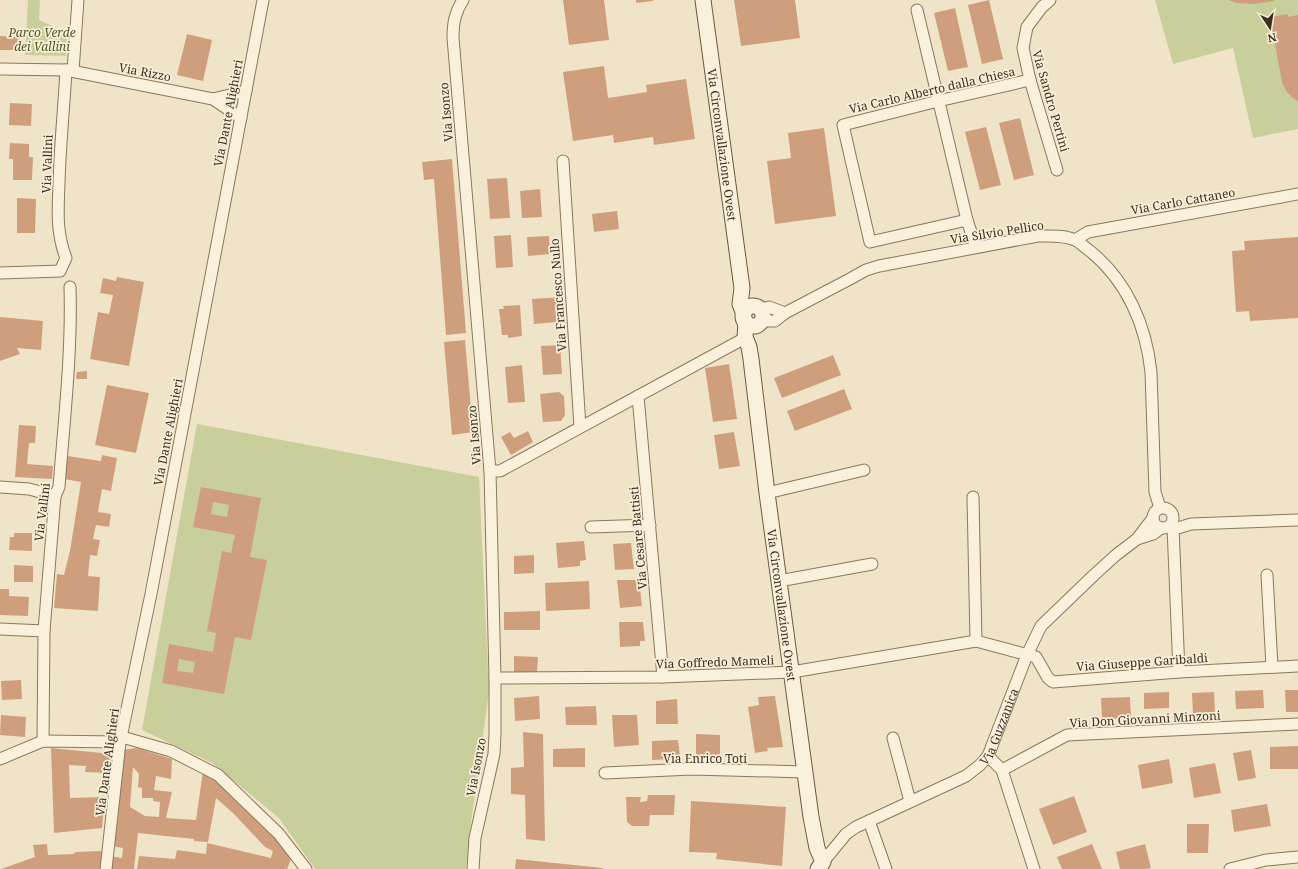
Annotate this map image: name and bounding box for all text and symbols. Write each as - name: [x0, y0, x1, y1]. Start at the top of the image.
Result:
- north arrow: [1250, 8, 1290, 48]
- park label: Parco Verde dei Vallini: [7, 24, 76, 55]
- text: N: [1266, 30, 1278, 47]
- street label: Via Sandro Pertini: [1028, 48, 1074, 154]
- street label: Via Dante Alighieri: [209, 58, 247, 168]
- street label: Via Rizzo: [118, 59, 173, 85]
- street label: Via Carlo Alberto dalla Chiesa: [847, 63, 1017, 117]
- street label: Via Circonvallazione Ovest: [704, 68, 741, 222]
- street label: Via Isonzo: [435, 82, 457, 142]
- street label: Via Vallini: [37, 134, 57, 194]
- street label: Via Carlo Cattaneo: [1129, 183, 1237, 219]
- street label: Via Silvio Pellico: [949, 216, 1045, 248]
- street label: Via Francesco Nullo: [546, 238, 570, 352]
- street label: Via Dante Alighieri: [149, 377, 187, 487]
- street label: Via Isonzo: [463, 405, 485, 465]
- street label: Via Vallini: [30, 482, 54, 542]
- street label: Via Cesare Battisti: [625, 486, 651, 590]
- street label: Via Circonvallazione Ovest: [763, 528, 801, 682]
- street label: Via Giuseppe Garibaldi: [1076, 649, 1208, 675]
- street label: Via Goffredo Mameli: [655, 651, 775, 673]
- street label: Via Guzzanica: [976, 685, 1022, 769]
- street label: Via Dante Alighieri: [91, 707, 123, 817]
- street label: Via Don Giovanni Minzoni: [1069, 707, 1221, 731]
- street label: Via Isonzo: [462, 736, 490, 798]
- street label: Via Enrico Toti: [663, 750, 747, 767]

